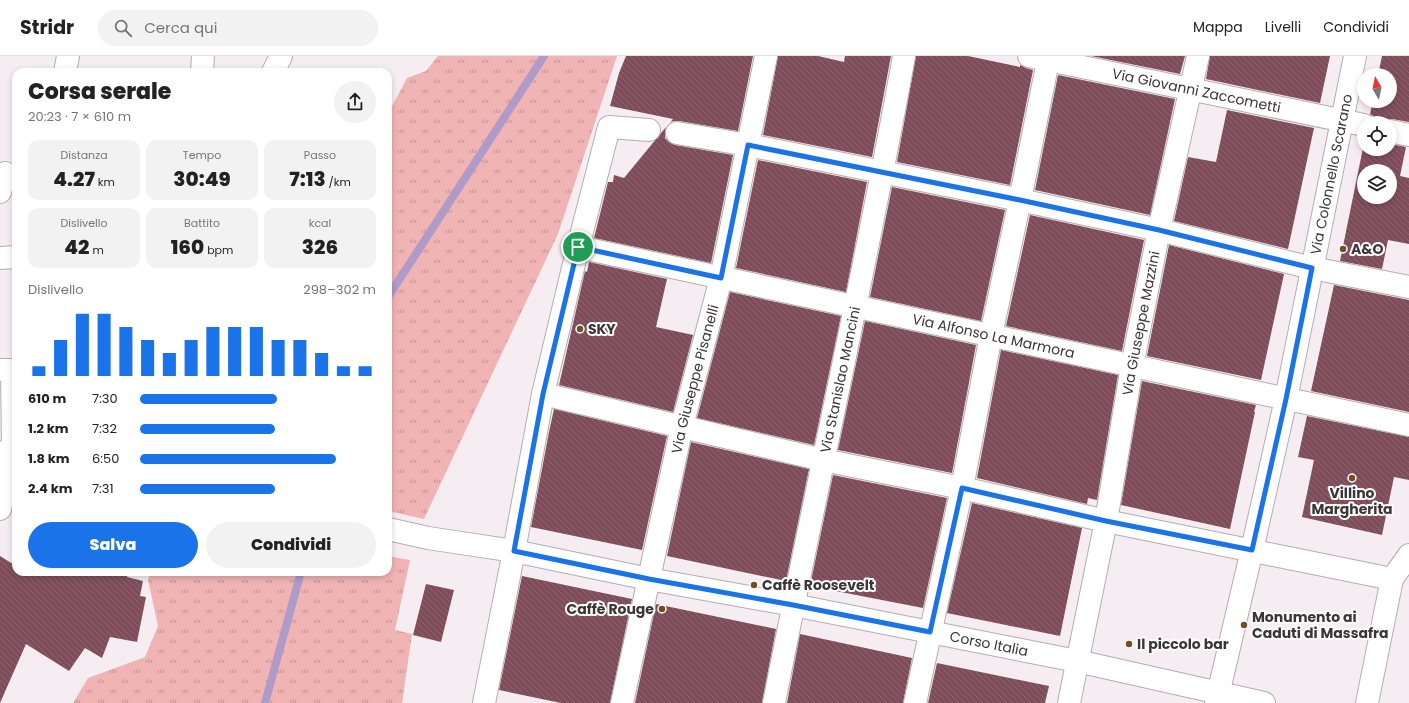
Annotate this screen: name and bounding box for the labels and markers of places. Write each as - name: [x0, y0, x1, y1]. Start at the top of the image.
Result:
- pin: [561, 230, 595, 264]
- place label: A&O: [1351, 239, 1384, 259]
- marker: A&O: [1338, 244, 1348, 254]
- place label: SKY: [588, 319, 616, 339]
- marker: SKY: [575, 324, 585, 334]
- marker: Villino Margherita: [1347, 473, 1357, 483]
- place label: Villino Margherita: [1311, 483, 1393, 519]
- place label: Caffè Roosevelt: [762, 575, 875, 595]
- marker: Caffè Roosevelt: [749, 580, 759, 590]
- place label: Caffè Rouge: [567, 599, 654, 619]
- marker: Caffè Rouge: [657, 604, 667, 614]
- place label: Monumento ai Caduti di Massafra: [1252, 607, 1389, 643]
- marker: Monumento ai Caduti di Massafra: [1239, 620, 1249, 630]
- place label: Il piccolo bar: [1137, 634, 1229, 654]
- marker: Il piccolo bar: [1124, 639, 1134, 649]

